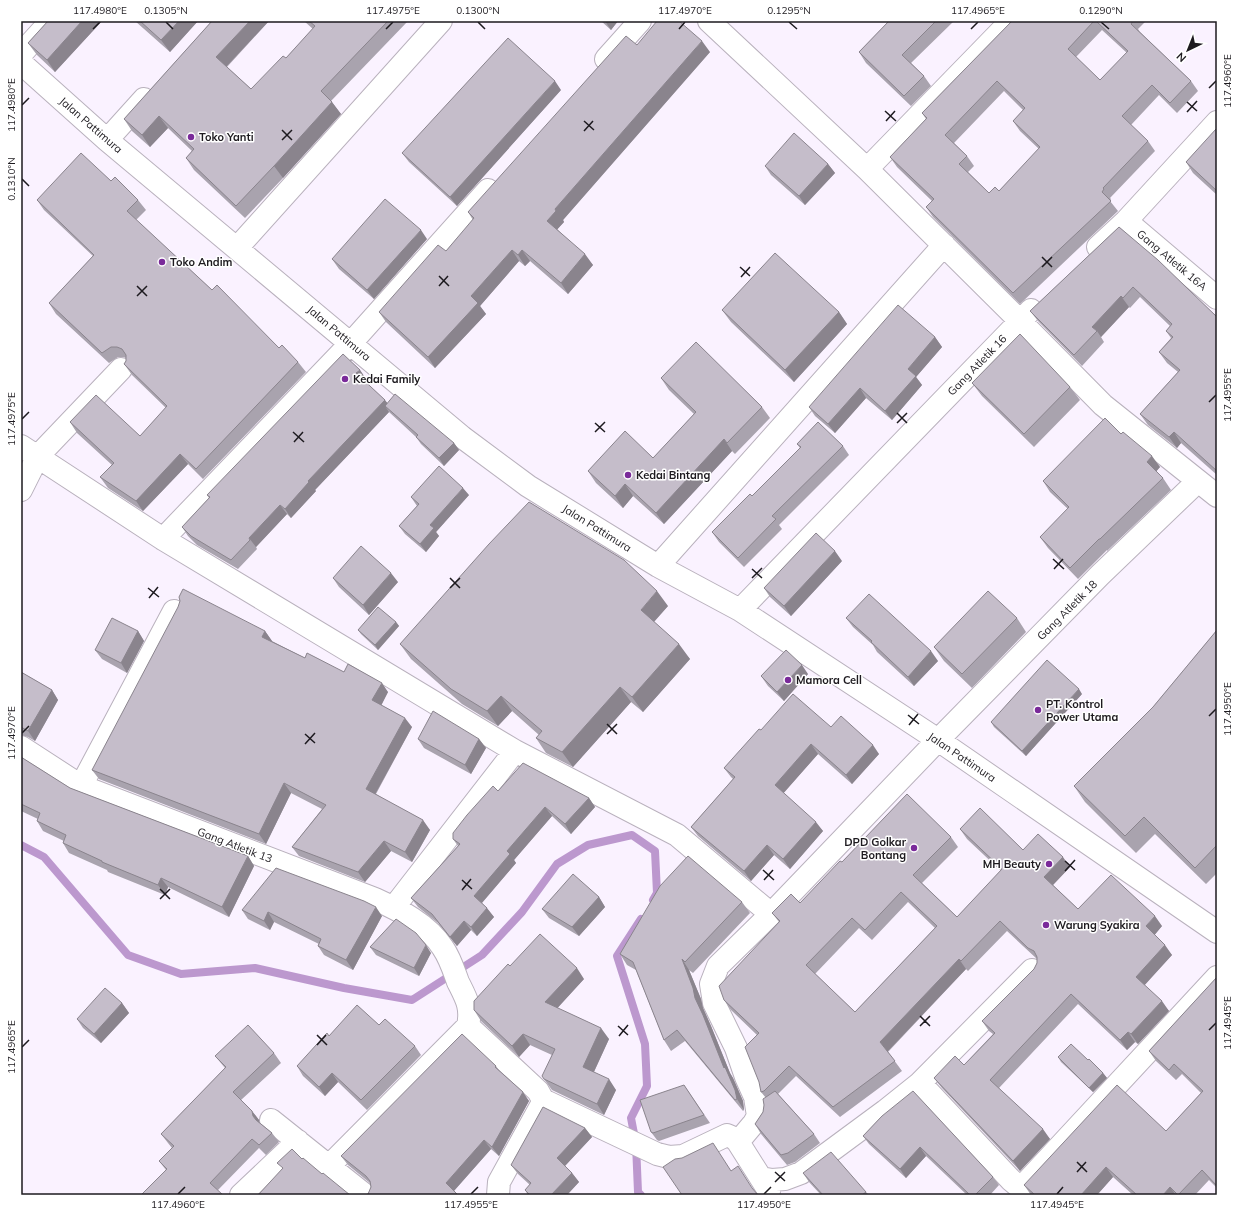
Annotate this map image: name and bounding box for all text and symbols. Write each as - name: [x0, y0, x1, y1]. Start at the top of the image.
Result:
- text: 117.4980°E: [73, 4, 127, 17]
- text: 0.1305°N: [144, 4, 188, 17]
- text: 117.4975°E: [366, 4, 420, 17]
- text: 0.1300°N: [456, 4, 500, 17]
- text: 117.4970°E: [658, 4, 712, 17]
- text: 0.1295°N: [767, 4, 811, 17]
- text: 117.4965°E: [951, 4, 1005, 17]
- text: 0.1290°N: [1079, 4, 1123, 17]
- north arrow: [1168, 30, 1208, 70]
- text: N: [1173, 49, 1189, 65]
- text: 117.4960°E: [1221, 54, 1234, 108]
- text: 117.4980°E: [5, 78, 18, 132]
- street label: Jalan Pattimura: [57, 94, 125, 156]
- place label: Toko Yanti: [199, 130, 254, 144]
- marker: Toko Yanti: [186, 132, 196, 142]
- text: 0.1310°N: [5, 157, 18, 201]
- street label: Gang Atletik 16A: [1134, 227, 1210, 293]
- place label: Toko Andim: [170, 255, 233, 269]
- marker: Toko Andim: [157, 257, 167, 267]
- street label: Jalan Pattimura: [304, 302, 374, 364]
- street label: Gang Atletik 16: [944, 331, 1010, 398]
- text: 117.4955°E: [1221, 368, 1234, 422]
- place label: Kedai Family: [353, 372, 420, 386]
- marker: Kedai Family: [340, 374, 350, 384]
- text: 117.4975°E: [5, 392, 18, 446]
- place label: Kedai Bintang: [636, 468, 710, 482]
- marker: Kedai Bintang: [623, 470, 633, 480]
- street label: Jalan Pattimura: [560, 501, 634, 555]
- street label: Gang Atletik 18: [1034, 577, 1100, 643]
- place label: Mamora Cell: [796, 673, 862, 687]
- marker: Mamora Cell: [783, 675, 793, 685]
- text: 117.4950°E: [1221, 682, 1234, 736]
- place label: PT. Kontrol Power Utama: [1046, 697, 1118, 724]
- marker: PT. Kontrol Power Utama: [1033, 705, 1043, 715]
- text: 117.4970°E: [5, 706, 18, 760]
- street label: Jalan Pattimura: [925, 729, 999, 785]
- street label: Gang Atletik 13: [196, 824, 274, 866]
- place label: DPD Golkar Bontang: [844, 835, 907, 862]
- marker: DPD Golkar Bontang: [909, 843, 919, 853]
- place label: MH Beauty: [983, 857, 1041, 871]
- marker: MH Beauty: [1044, 859, 1054, 869]
- place label: Warung Syakira: [1054, 918, 1140, 932]
- marker: Warung Syakira: [1041, 920, 1051, 930]
- text: 117.4945°E: [1221, 996, 1234, 1050]
- text: 117.4965°E: [5, 1020, 18, 1074]
- text: 117.4960°E: [151, 1198, 205, 1211]
- text: 117.4955°E: [444, 1198, 498, 1211]
- text: 117.4950°E: [737, 1198, 791, 1211]
- text: 117.4945°E: [1030, 1198, 1084, 1211]

